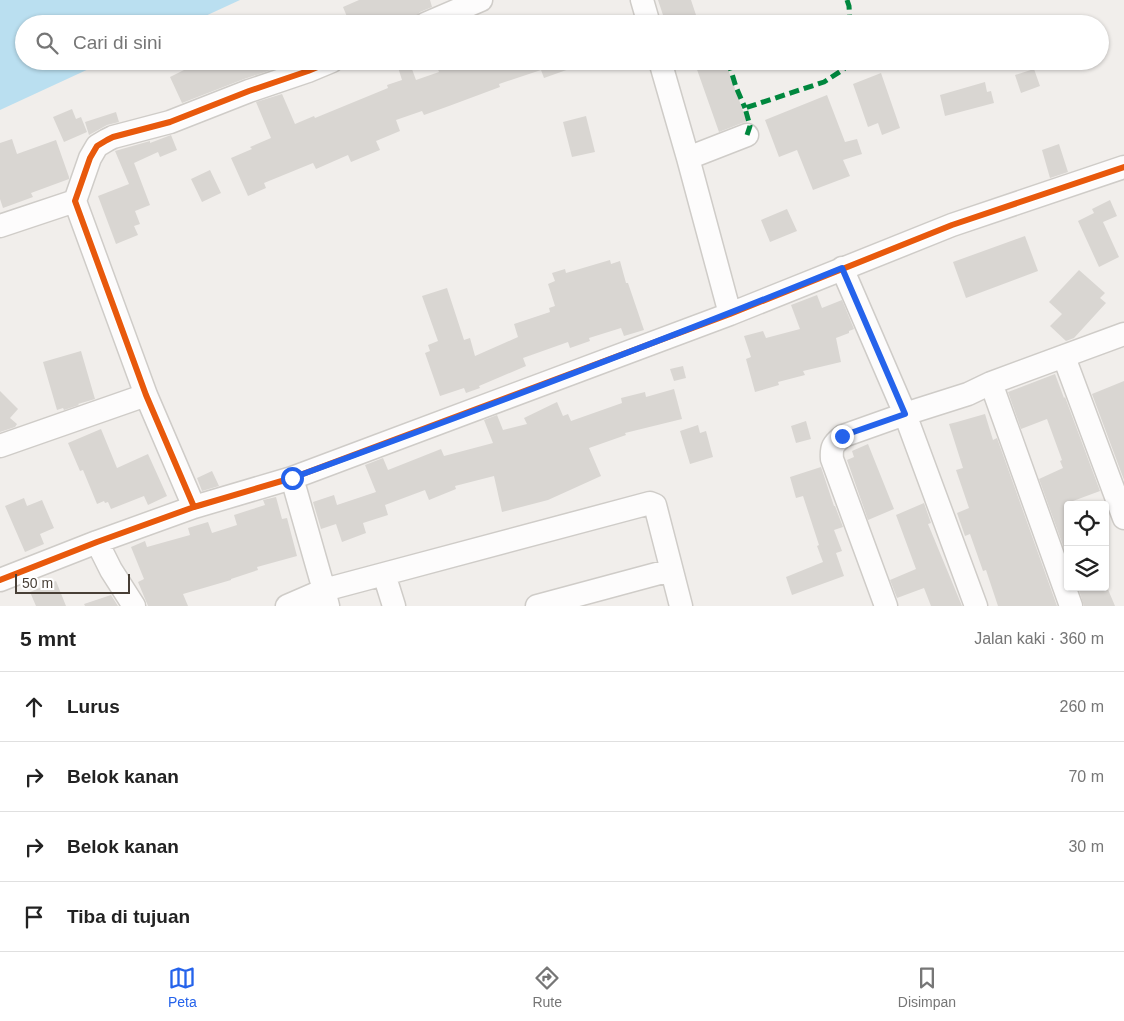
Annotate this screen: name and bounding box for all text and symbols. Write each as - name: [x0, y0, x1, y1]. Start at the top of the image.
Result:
- search box: [15, 15, 1109, 70]
- icon: search: [33, 29, 61, 57]
- text: Cari di sini: [73, 32, 162, 53]
- route end: [831, 425, 854, 448]
- route start: [281, 467, 304, 490]
- map controls: [1064, 501, 1109, 591]
- button: locate: [1064, 501, 1109, 546]
- button: layers: [1064, 546, 1109, 591]
- scale bar: [15, 571, 130, 594]
- text: 50 m: [22, 575, 53, 591]
- text: 5 mnt: [20, 627, 76, 650]
- text: Jalan kaki · 360 m: [974, 630, 1104, 647]
- icon: ahead: [20, 693, 48, 721]
- text: Lurus: [67, 696, 120, 717]
- text: 260 m: [1060, 698, 1104, 715]
- icon: right: [20, 763, 48, 791]
- text: Belok kanan: [67, 766, 179, 787]
- text: 70 m: [1068, 768, 1104, 785]
- icon: right: [20, 833, 48, 861]
- text: Belok kanan: [67, 836, 179, 857]
- text: 30 m: [1068, 838, 1104, 855]
- icon: arrive: [20, 903, 48, 931]
- text: Tiba di tujuan: [67, 906, 190, 927]
- tab: Peta: [168, 964, 197, 1010]
- tab: Rute: [532, 964, 562, 1010]
- tab: Disimpan: [898, 964, 956, 1010]

